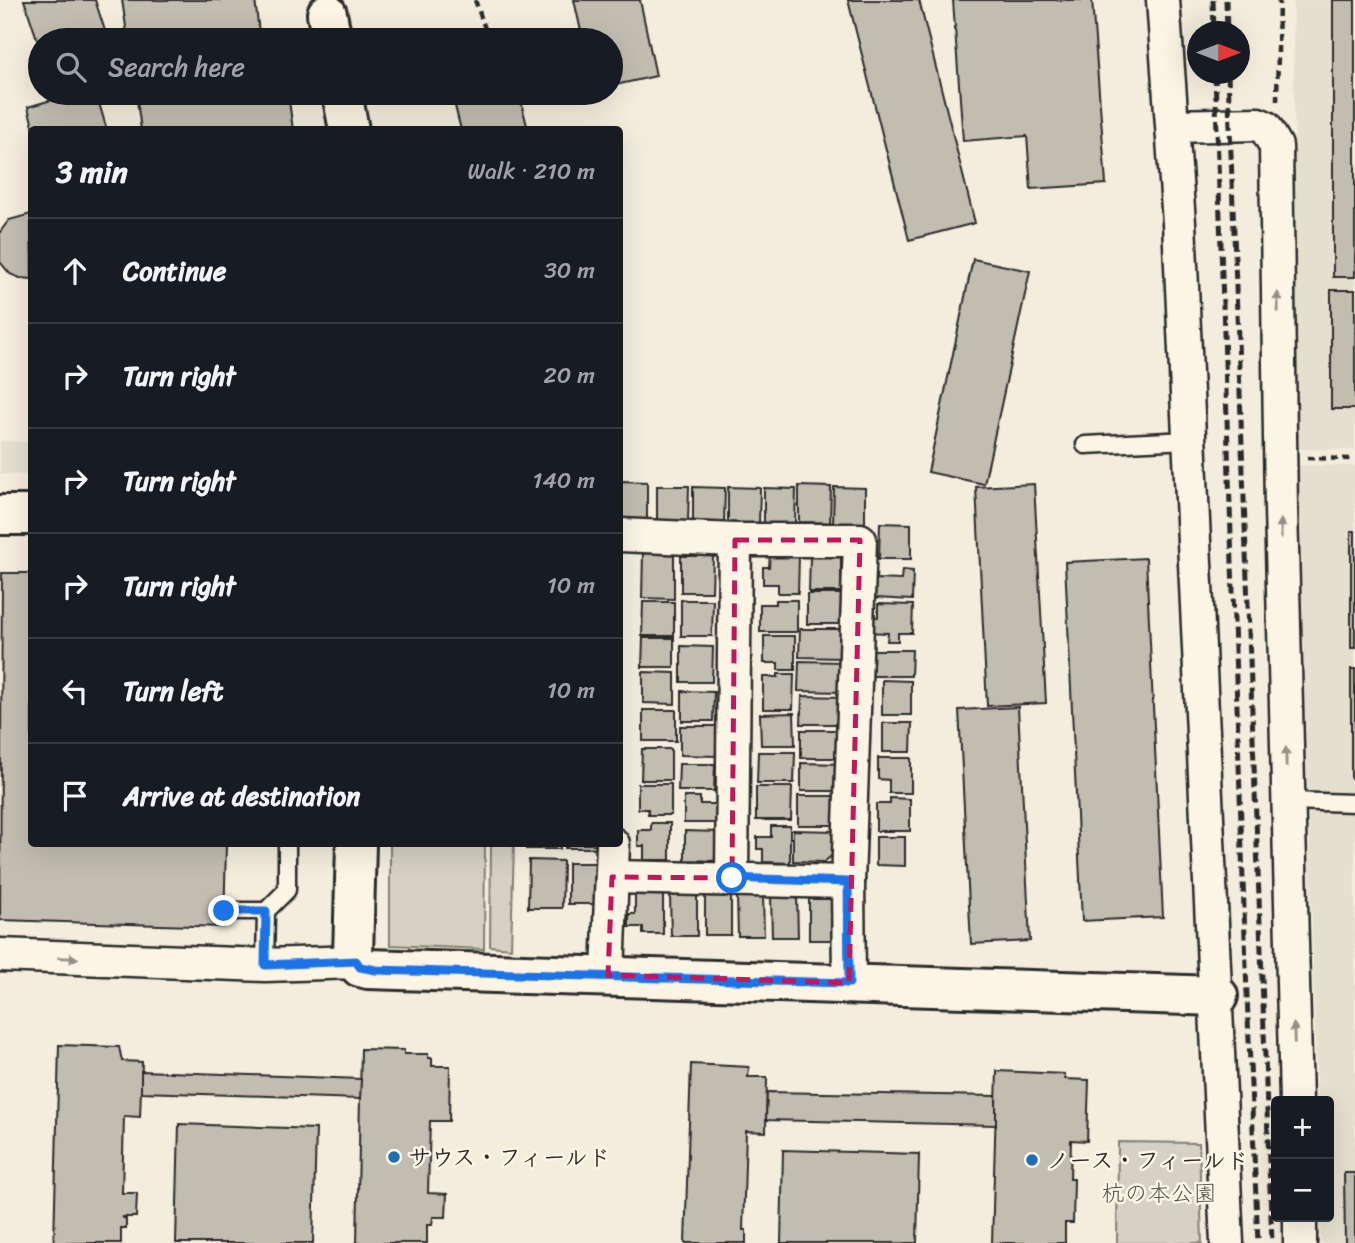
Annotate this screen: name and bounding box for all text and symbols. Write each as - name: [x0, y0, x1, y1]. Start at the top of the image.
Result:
- north arrow: [1187, 21, 1250, 84]
- search box: [28, 28, 623, 105]
- text: Search here: [108, 44, 245, 90]
- icon: search: [52, 48, 90, 86]
- text: 3 min: [56, 145, 128, 199]
- text: Walk · 210 m: [468, 151, 595, 192]
- text: Continue: [123, 248, 226, 294]
- text: 30 m: [544, 250, 595, 291]
- icon: ahead: [56, 252, 94, 290]
- one-way arrow: [1272, 290, 1284, 312]
- text: Turn right: [123, 353, 236, 399]
- text: 20 m: [544, 355, 595, 396]
- icon: right: [56, 357, 94, 395]
- text: Turn right: [123, 458, 236, 504]
- text: 140 m: [533, 460, 595, 501]
- icon: right: [56, 462, 94, 500]
- one-way arrow: [1275, 518, 1287, 540]
- text: Turn right: [123, 563, 236, 609]
- text: 10 m: [547, 565, 595, 606]
- icon: right: [56, 567, 94, 605]
- text: Turn left: [123, 668, 223, 714]
- text: 10 m: [547, 670, 595, 711]
- icon: left: [56, 672, 94, 710]
- one-way arrow: [1280, 745, 1292, 767]
- text: Arrive at destination: [123, 773, 360, 819]
- icon: arrive: [56, 777, 94, 815]
- route start: [716, 862, 747, 893]
- route end: [208, 895, 239, 926]
- one-way arrow: [57, 952, 79, 963]
- one-way arrow: [1289, 1022, 1300, 1044]
- map controls: [1271, 1096, 1334, 1222]
- button: +: [1271, 1096, 1334, 1159]
- place label: サウス・フィールド: [408, 1137, 611, 1178]
- place label: ノース・フィールド: [1046, 1140, 1249, 1181]
- marker: サウス・フィールド: [386, 1149, 402, 1165]
- marker: ノース・フィールド: [1024, 1152, 1040, 1168]
- button: −: [1271, 1159, 1334, 1222]
- park label: 杭の本公園: [1102, 1173, 1217, 1214]

